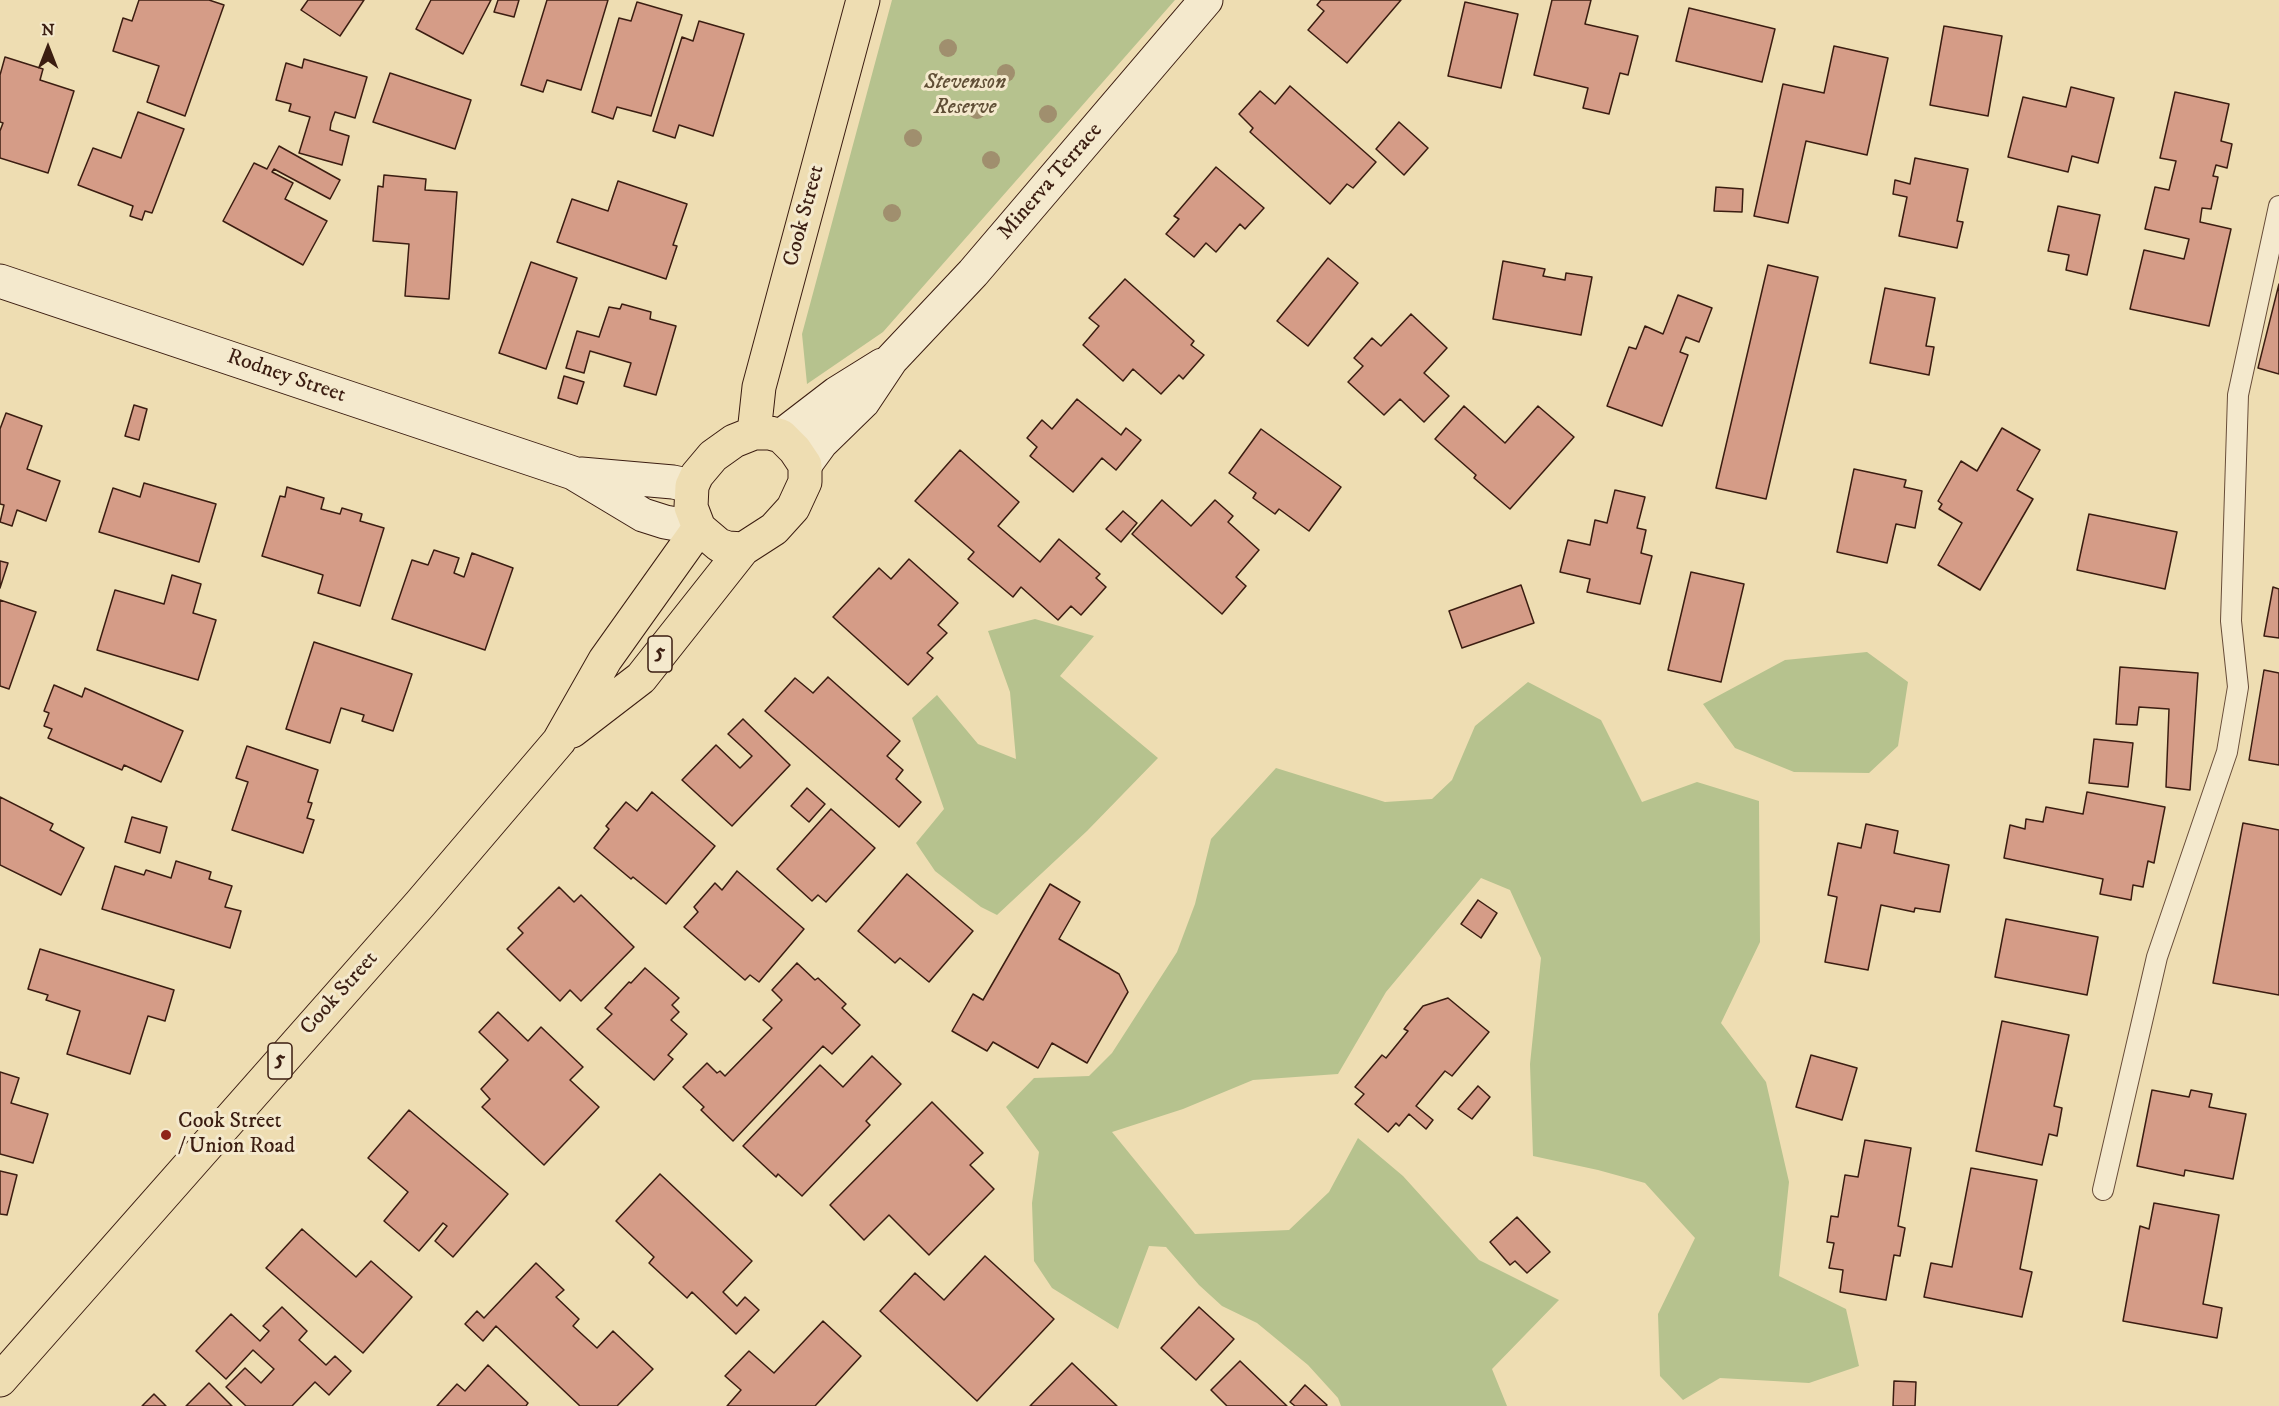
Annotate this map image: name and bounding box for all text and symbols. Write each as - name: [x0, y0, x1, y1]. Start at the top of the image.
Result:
- north arrow: [18, 18, 78, 78]
- text: N: [41, 20, 55, 40]
- park label: Stevenson Reserve: [924, 70, 1006, 122]
- street label: Minerva Terrace: [993, 118, 1109, 246]
- street label: Cook Street: [779, 163, 831, 269]
- street label: Rodney Street: [223, 344, 349, 410]
- road number: 5: [648, 636, 672, 672]
- street label: Cook Street: [296, 947, 384, 1041]
- road number: 5: [268, 1043, 292, 1079]
- place label: Cook Street / Union Road: [178, 1109, 295, 1160]
- marker: Cook Street / Union Road: [159, 1128, 173, 1142]

